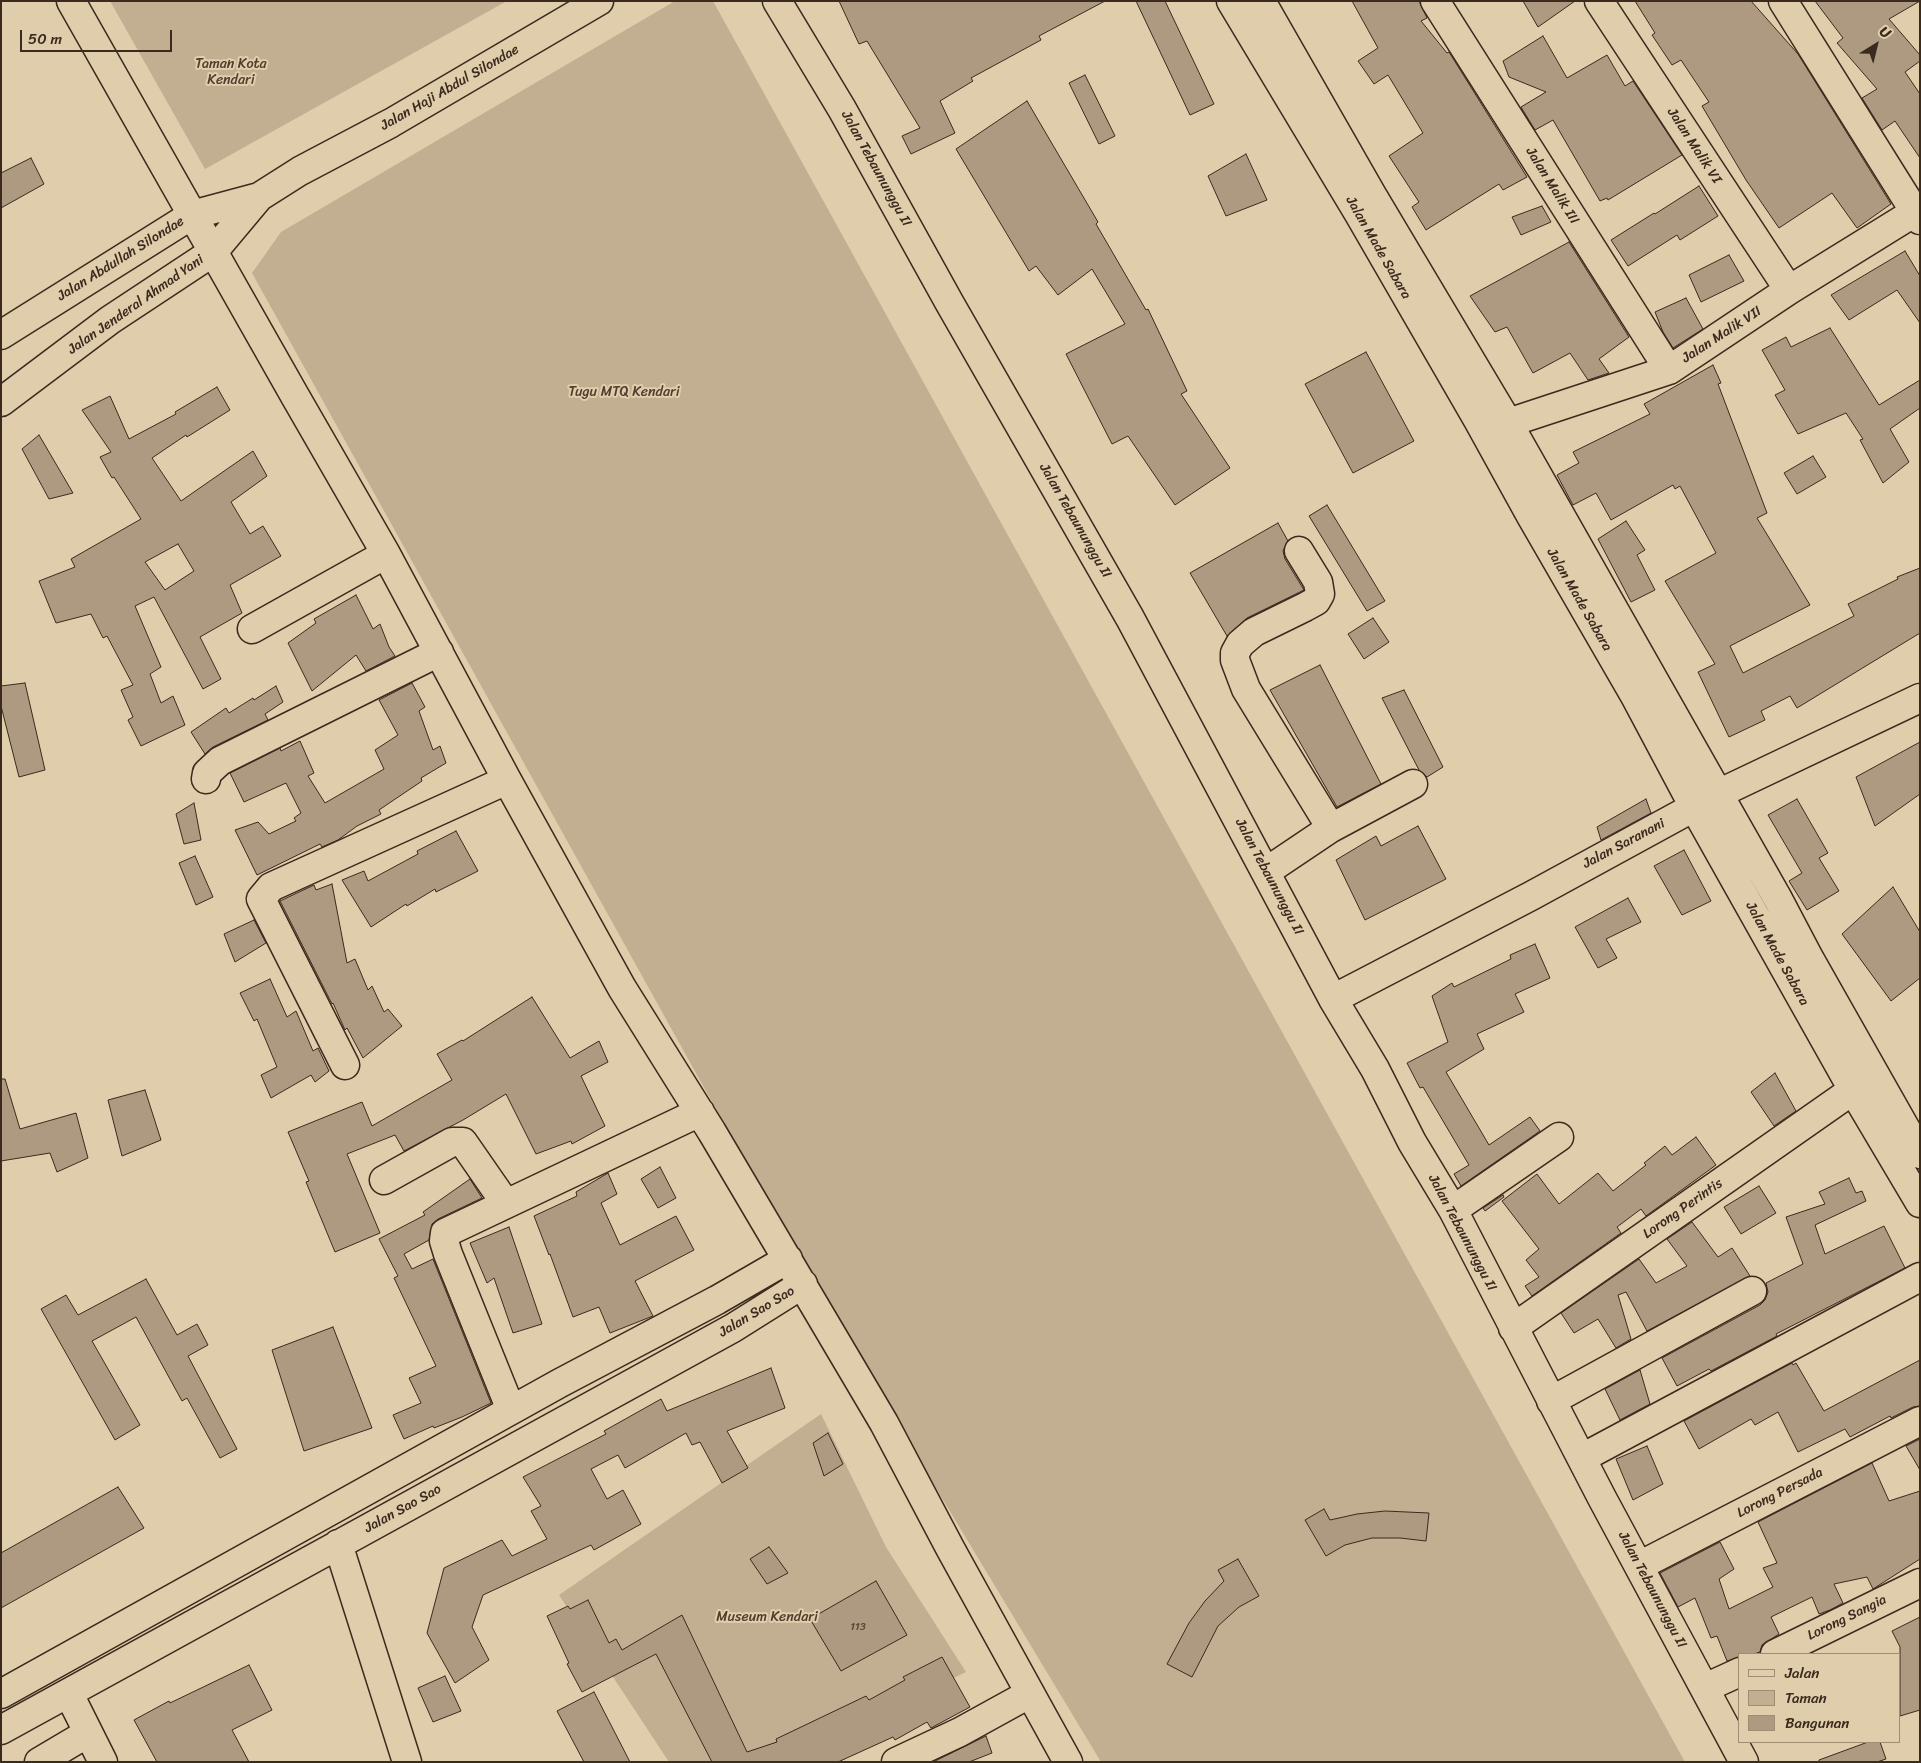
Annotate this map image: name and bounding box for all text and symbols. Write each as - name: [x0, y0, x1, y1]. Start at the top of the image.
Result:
- scale bar: [22, 20, 175, 52]
- north arrow: [1851, 20, 1901, 70]
- text: U: [1874, 20, 1896, 45]
- text: 50 m: [28, 26, 62, 52]
- street label: Jalan Haji Abdul Silondae: [378, 41, 522, 135]
- park label: Taman Kota Kendari: [195, 56, 267, 88]
- street label: Jalan Malik VI: [1663, 105, 1725, 187]
- street label: Jalan Tebaununggu II: [837, 108, 915, 230]
- street label: Jalan Malik III: [1522, 145, 1582, 227]
- street label: Jalan Made Sabara: [1342, 194, 1414, 302]
- street label: Jalan Abdullah Silondae: [54, 213, 188, 305]
- street label: Jalan Jenderal Ahmad Yani: [65, 252, 207, 358]
- street label: Jalan Malik VII: [1679, 303, 1765, 367]
- park label: Tugu MTQ Kendari: [568, 384, 680, 400]
- street label: Jalan Tebaununggu II: [1035, 461, 1115, 581]
- street label: Jalan Made Sabara: [1543, 546, 1615, 654]
- street label: Jalan Saranani: [1580, 815, 1668, 873]
- street label: Jalan Tebaununggu II: [1231, 816, 1307, 938]
- street label: Jalan Made Sabara: [1742, 899, 1812, 1009]
- street label: Jalan Tebaununggu II: [1424, 1172, 1500, 1294]
- street label: Lorong Perintis: [1640, 1175, 1726, 1243]
- street label: Jalan Sao Sao: [716, 1283, 798, 1341]
- street label: Lorong Persada: [1734, 1464, 1826, 1522]
- street label: Jalan Sao Sao: [362, 1481, 444, 1537]
- street label: Jalan Tebaununggu II: [1614, 1529, 1690, 1651]
- street label: Lorong Sangia: [1805, 1592, 1889, 1644]
- park label: Museum Kendari: [716, 1609, 818, 1625]
- house number: 113: [850, 1620, 866, 1634]
- legend: [1738, 1653, 1901, 1743]
- text: Jalan: [1785, 1660, 1819, 1686]
- text: Taman: [1785, 1685, 1827, 1711]
- text: Bangunan: [1785, 1710, 1849, 1736]

